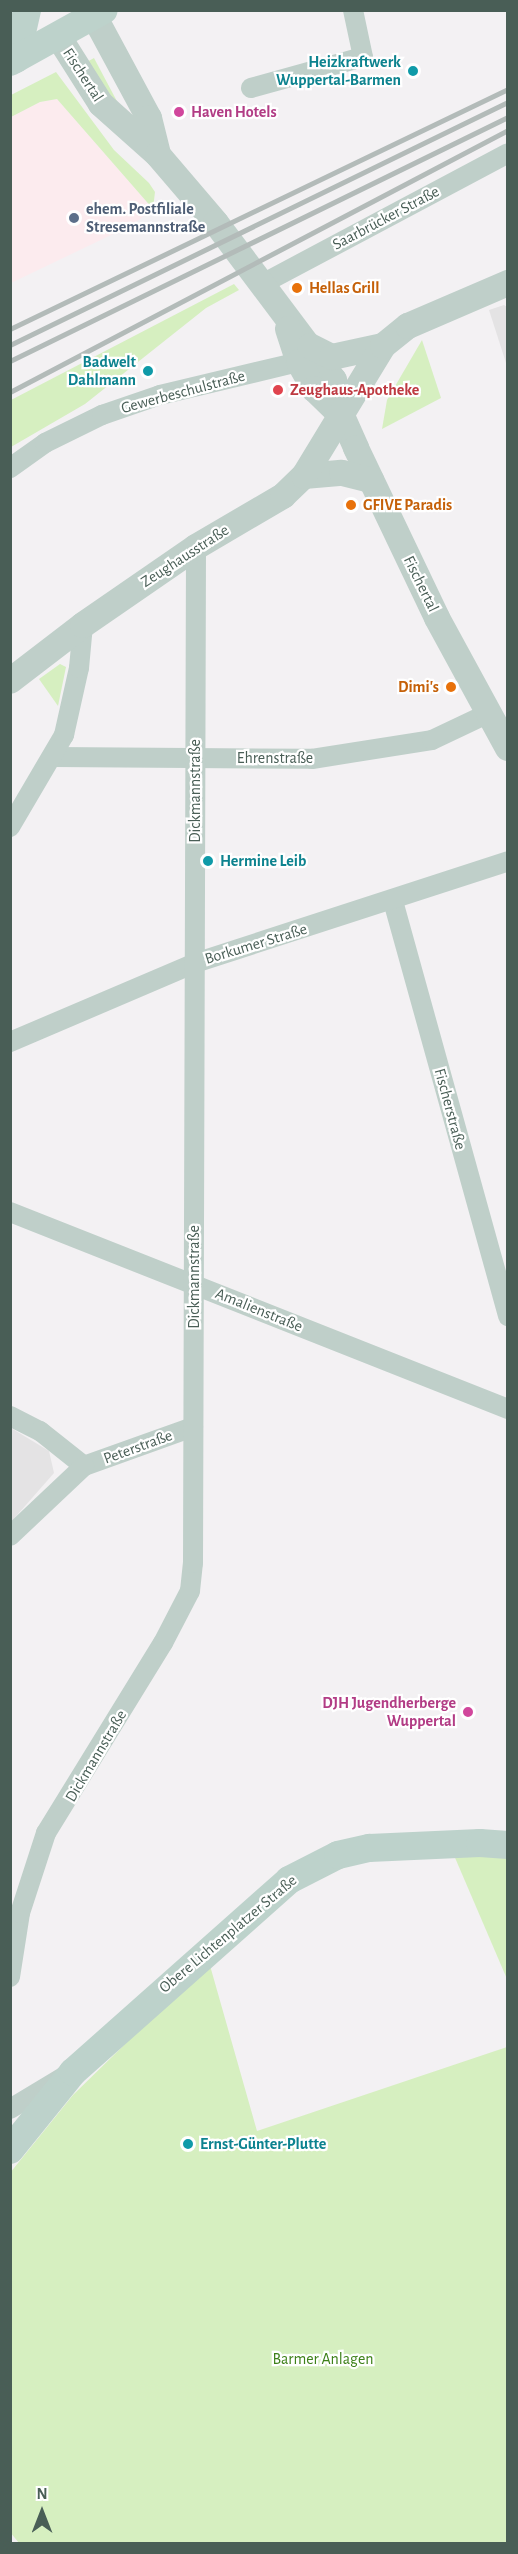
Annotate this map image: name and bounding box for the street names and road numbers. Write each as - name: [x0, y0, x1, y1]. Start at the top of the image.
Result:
- street label: Fischertal: [59, 45, 107, 105]
- street label: Saarbrücker Straße: [329, 182, 443, 254]
- street label: Gewerbeschulstraße: [119, 366, 247, 418]
- street label: Zeughausstraße: [138, 520, 232, 592]
- street label: Fischertal: [399, 553, 443, 615]
- street label: Dickmannstraße: [185, 739, 205, 843]
- street label: Ehrenstraße: [237, 748, 313, 768]
- street label: Borkumer Straße: [203, 919, 309, 969]
- street label: Fischerstraße: [430, 1066, 470, 1152]
- street label: Dickmannstraße: [184, 1225, 204, 1329]
- street label: Amalienstraße: [213, 1284, 305, 1336]
- street label: Peterstraße: [101, 1426, 175, 1468]
- street label: Dickmannstraße: [61, 1707, 131, 1805]
- street label: Obere Lichtenplatzer Straße: [155, 1871, 301, 1997]

